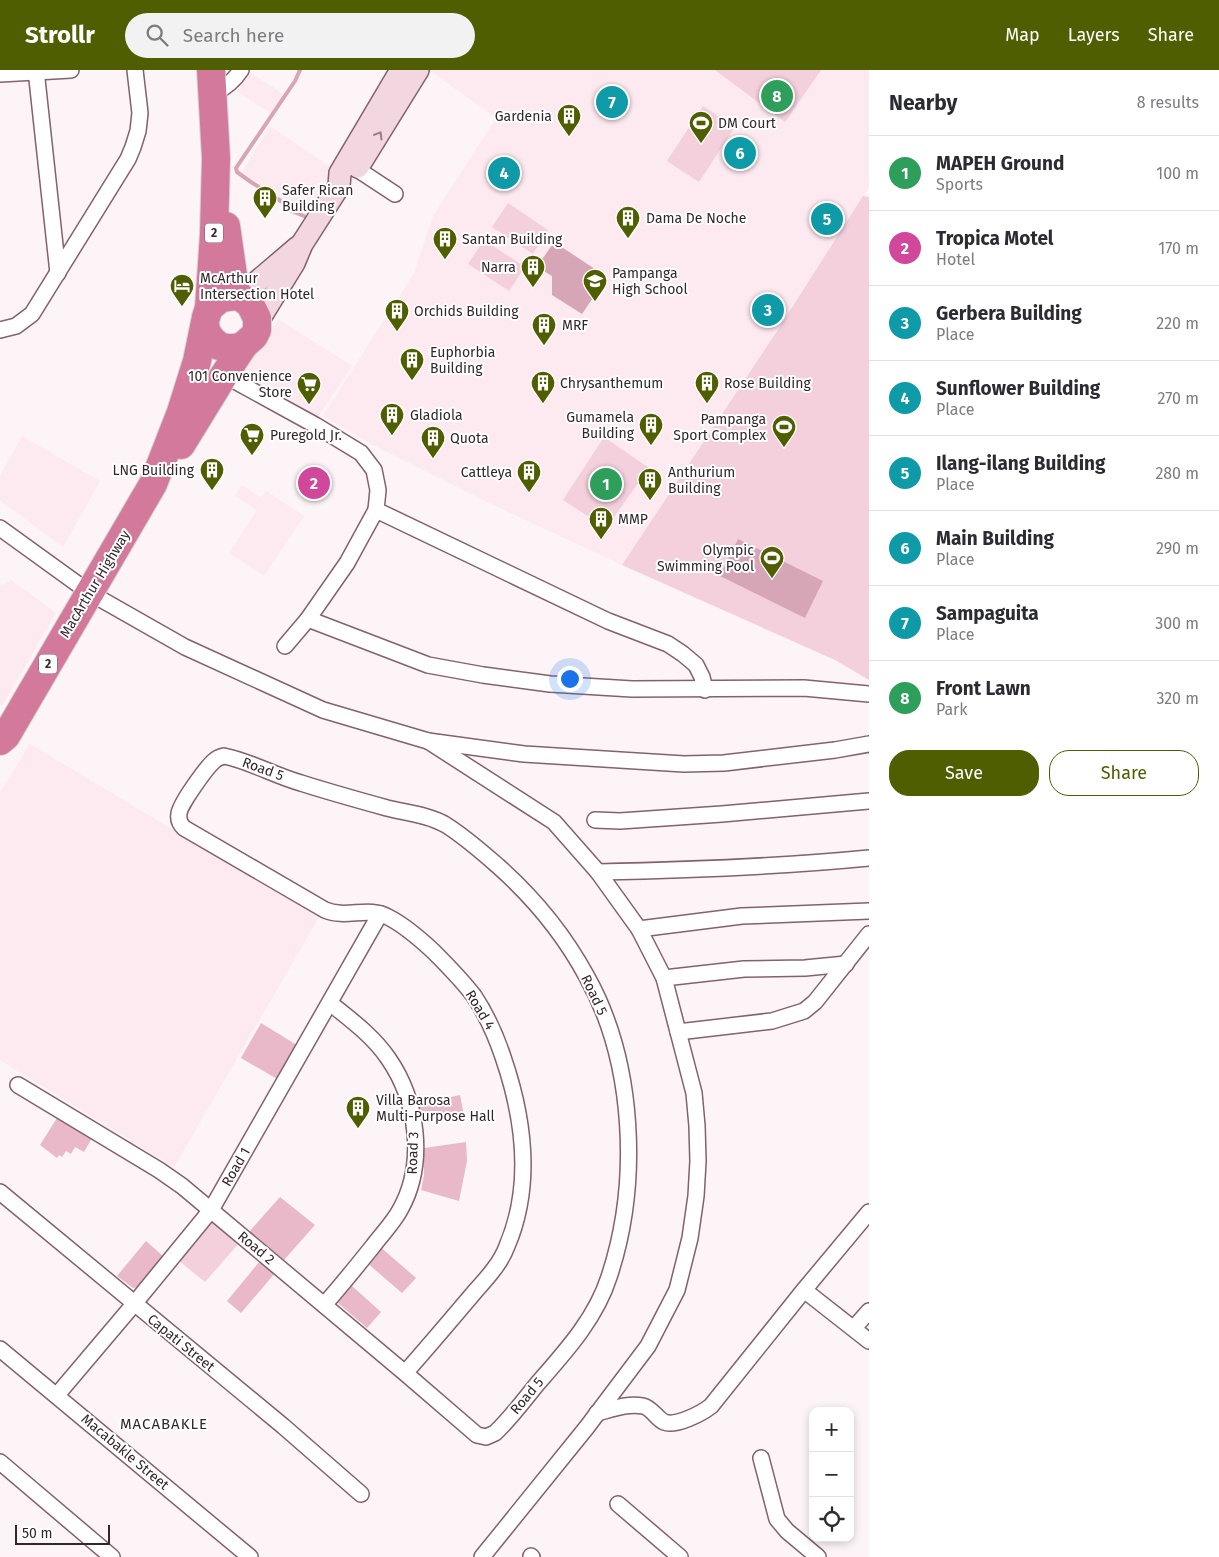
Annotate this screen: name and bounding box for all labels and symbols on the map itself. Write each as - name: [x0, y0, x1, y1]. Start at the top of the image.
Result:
- pin: 8: [761, 77, 793, 115]
- pin: 7: [596, 83, 628, 121]
- building icon: Gardenia: [556, 103, 582, 137]
- place label: Gardenia: [495, 108, 552, 125]
- sports icon: DM Court: [688, 110, 714, 144]
- place label: DM Court: [718, 115, 777, 132]
- one-way arrow: [373, 131, 383, 140]
- pin: 6: [724, 134, 756, 172]
- pin: 4: [488, 154, 520, 192]
- place label: Safer Rican Building: [282, 182, 353, 215]
- building icon: Safer Rican Building: [252, 185, 278, 219]
- pin: 5: [811, 200, 843, 238]
- building icon: Dama De Noche: [615, 205, 641, 239]
- place label: Dama De Noche: [646, 210, 746, 227]
- road number: 2: [205, 224, 223, 242]
- building icon: Santan Building: [432, 226, 458, 260]
- place label: Santan Building: [462, 231, 563, 248]
- building icon: Narra: [520, 254, 546, 288]
- place label: Narra: [481, 259, 516, 276]
- place label: Pampanga High School: [612, 265, 688, 298]
- school or university icon: Pampanga High School: [582, 268, 608, 302]
- place label: McArthur Intersection Hotel: [200, 270, 314, 303]
- hotel icon: McArthur Intersection Hotel: [169, 273, 195, 307]
- pin: 3: [752, 291, 784, 329]
- building icon: Orchids Building: [384, 298, 410, 332]
- place label: Orchids Building: [414, 303, 519, 320]
- building icon: MRF: [531, 312, 557, 346]
- place label: MRF: [562, 317, 588, 334]
- place label: Euphorbia Building: [430, 344, 495, 377]
- building icon: Euphorbia Building: [399, 347, 425, 381]
- place label: 101 Convenience Store: [188, 368, 292, 401]
- building icon: Chrysanthemum: [530, 370, 556, 404]
- building icon: Rose Building: [694, 370, 720, 404]
- supermarket icon: 101 Convenience Store: [296, 371, 322, 405]
- place label: Chrysanthemum: [560, 375, 663, 392]
- place label: Rose Building: [724, 375, 811, 392]
- building icon: Gladiola: [379, 402, 405, 436]
- place label: Gladiola: [410, 407, 463, 424]
- place label: Gumamela Building: [566, 409, 635, 442]
- place label: Pampanga Sport Complex: [673, 411, 766, 444]
- building icon: Gumamela Building: [638, 412, 664, 446]
- sports icon: Pampanga Sport Complex: [771, 414, 797, 448]
- supermarket icon: Puregold Jr.: [239, 422, 265, 456]
- building icon: Quota: [420, 425, 446, 459]
- place label: Puregold Jr.: [270, 427, 342, 444]
- place label: Quota: [450, 430, 489, 447]
- building icon: LNG Building: [199, 457, 225, 491]
- building icon: Cattleya: [516, 459, 542, 493]
- place label: LNG Building: [112, 462, 195, 479]
- pin: 2: [298, 464, 330, 502]
- place label: Cattleya: [461, 464, 512, 481]
- place label: Anthurium Building: [668, 464, 735, 497]
- pin: 1: [590, 465, 622, 503]
- building icon: Anthurium Building: [637, 467, 663, 501]
- building icon: MMP: [588, 506, 614, 540]
- place label: MMP: [618, 511, 648, 528]
- street label: MacArthur Highway: [56, 527, 134, 641]
- place label: Olympic Swimming Pool: [657, 542, 754, 575]
- sports icon: Olympic Swimming Pool: [759, 545, 785, 579]
- road number: 2: [39, 654, 57, 674]
- your location: [557, 666, 583, 692]
- street label: Road 5: [240, 754, 286, 784]
- street label: Road 5: [577, 972, 611, 1018]
- street label: Road 4: [462, 987, 499, 1033]
- place label: Villa Barosa Multi-Purpose Hall: [376, 1092, 495, 1125]
- building icon: Villa Barosa Multi-Purpose Hall: [345, 1095, 371, 1129]
- street label: Road 3: [404, 1131, 422, 1175]
- street label: Road 1: [218, 1145, 254, 1189]
- street label: Road 2: [234, 1228, 278, 1268]
- street label: Capati Street: [144, 1311, 219, 1376]
- street label: Road 5: [507, 1374, 547, 1418]
- street label: Macabakle Street: [78, 1410, 173, 1494]
- district label: MACABAKLE: [120, 1415, 208, 1433]
- scale bar: [15, 1522, 110, 1545]

